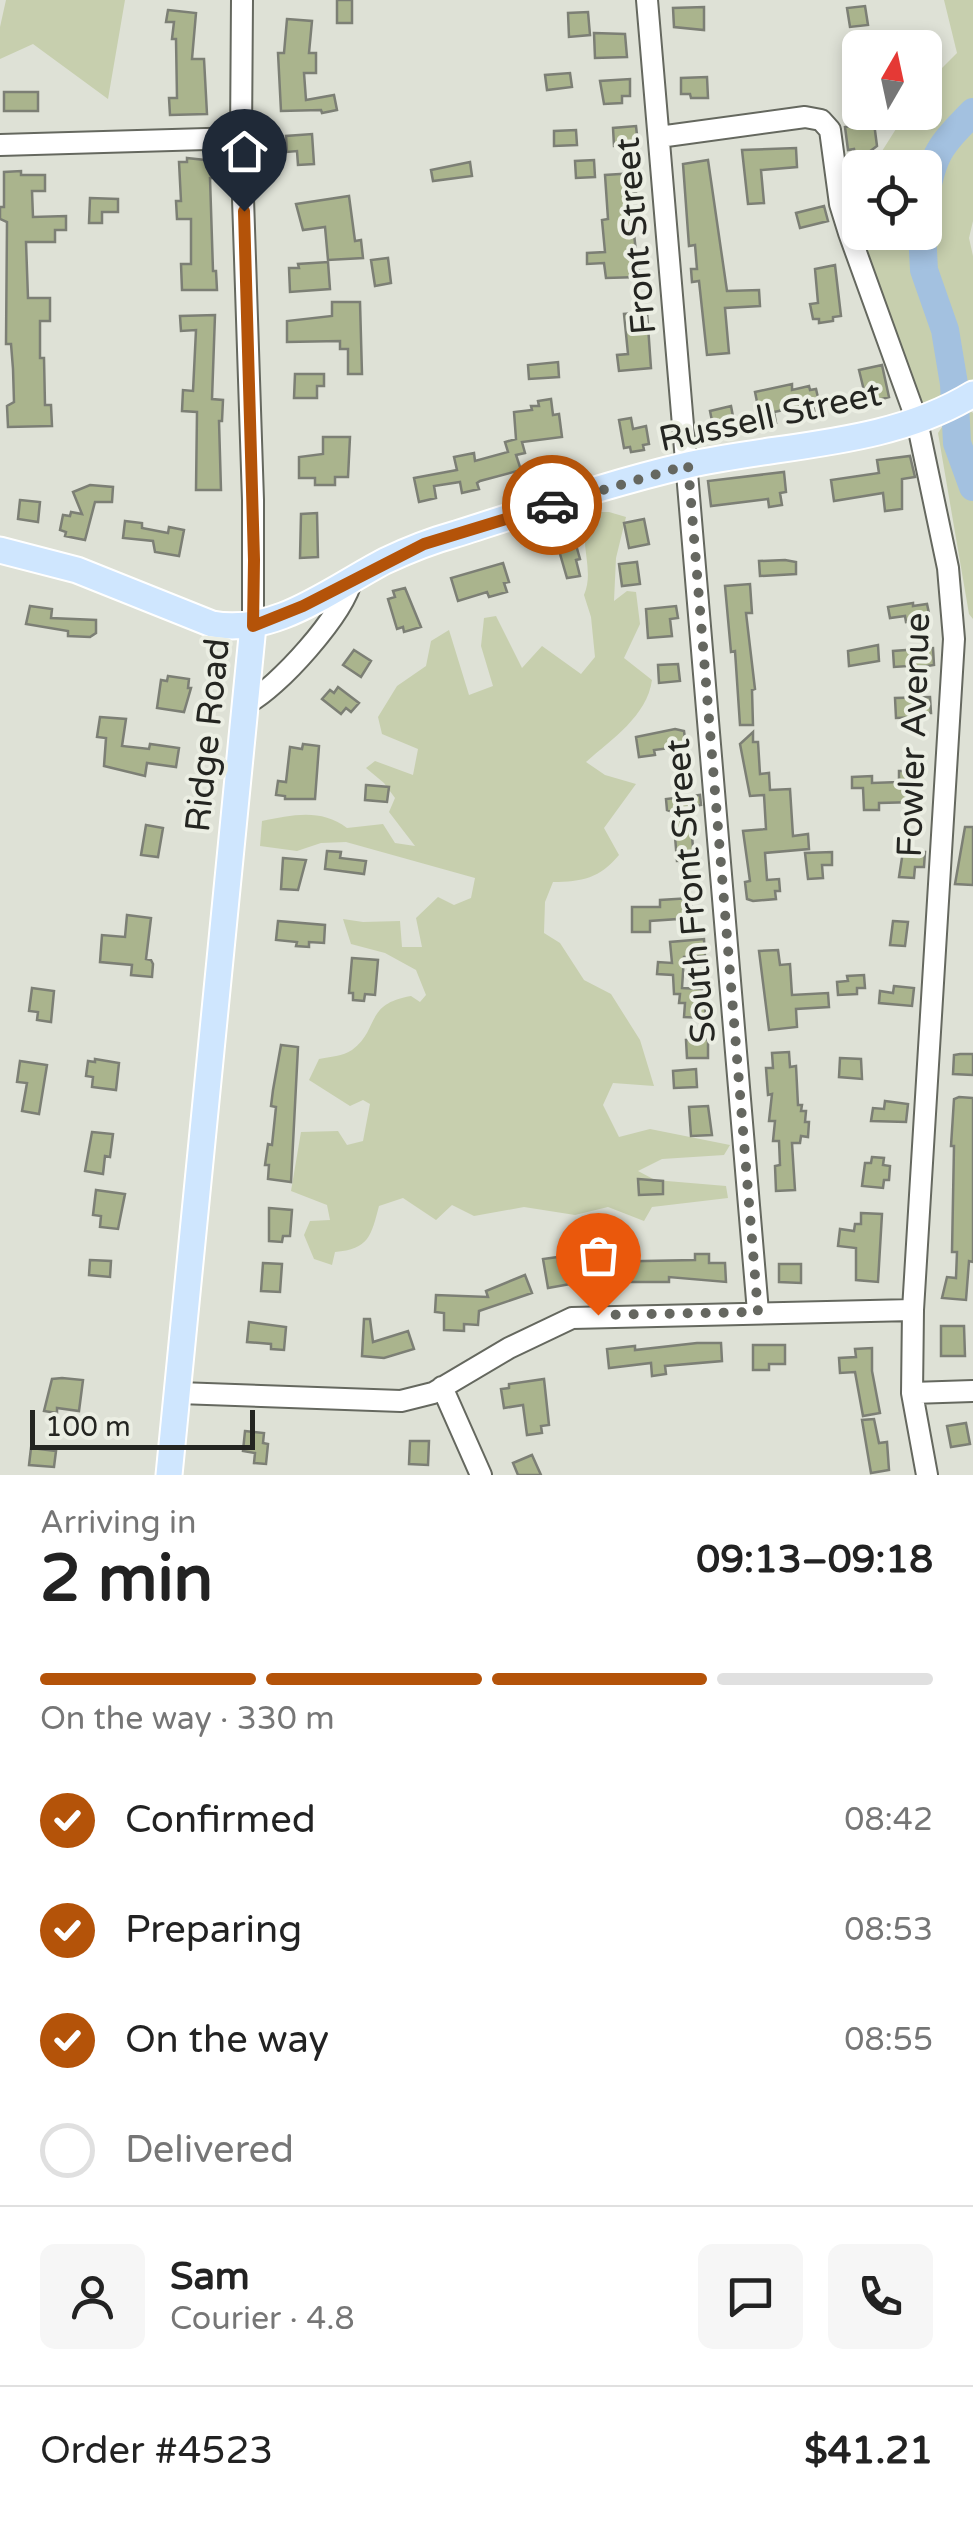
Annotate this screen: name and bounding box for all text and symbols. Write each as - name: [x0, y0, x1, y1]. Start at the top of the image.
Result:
- north arrow: [842, 30, 942, 130]
- map controls: [842, 30, 942, 250]
- pin: [202, 109, 287, 212]
- icon: home: [217, 124, 272, 179]
- street label: Front Street: [606, 136, 666, 336]
- button: locate: [842, 150, 942, 250]
- street label: Russell Street: [655, 373, 885, 461]
- courier: [502, 455, 602, 555]
- icon: car: [525, 478, 580, 533]
- street label: Fowler Avenue: [889, 612, 939, 858]
- street label: Ridge Road: [177, 636, 239, 834]
- street label: South Front Street: [657, 737, 725, 1045]
- pin: [556, 1213, 641, 1316]
- icon: bag: [571, 1228, 626, 1283]
- scale bar: [30, 1405, 255, 1450]
- text: 100 m: [45, 1410, 131, 1444]
- text: Arriving in: [40, 1504, 197, 1542]
- text: 09:13–09:18: [696, 1537, 933, 1583]
- text: 2 min: [40, 1540, 213, 1619]
- text: On the way · 330 m: [40, 1700, 335, 1738]
- icon: check: [40, 1793, 95, 1848]
- text: Confirmed: [125, 1797, 316, 1843]
- text: 08:42: [844, 1801, 933, 1839]
- icon: check: [40, 1903, 95, 1958]
- text: Preparing: [125, 1907, 302, 1953]
- text: 08:53: [844, 1911, 933, 1949]
- icon: check: [40, 2013, 95, 2068]
- text: On the way: [125, 2017, 329, 2063]
- text: 08:55: [844, 2021, 933, 2059]
- text: Delivered: [125, 2127, 294, 2173]
- button: person: [40, 2244, 145, 2349]
- button: chat: [698, 2244, 803, 2349]
- button: phone: [828, 2244, 933, 2349]
- text: Sam: [170, 2254, 250, 2300]
- text: Courier · 4.8: [170, 2300, 355, 2338]
- text: Order #4523: [40, 2428, 273, 2474]
- text: $41.21: [804, 2428, 933, 2474]

